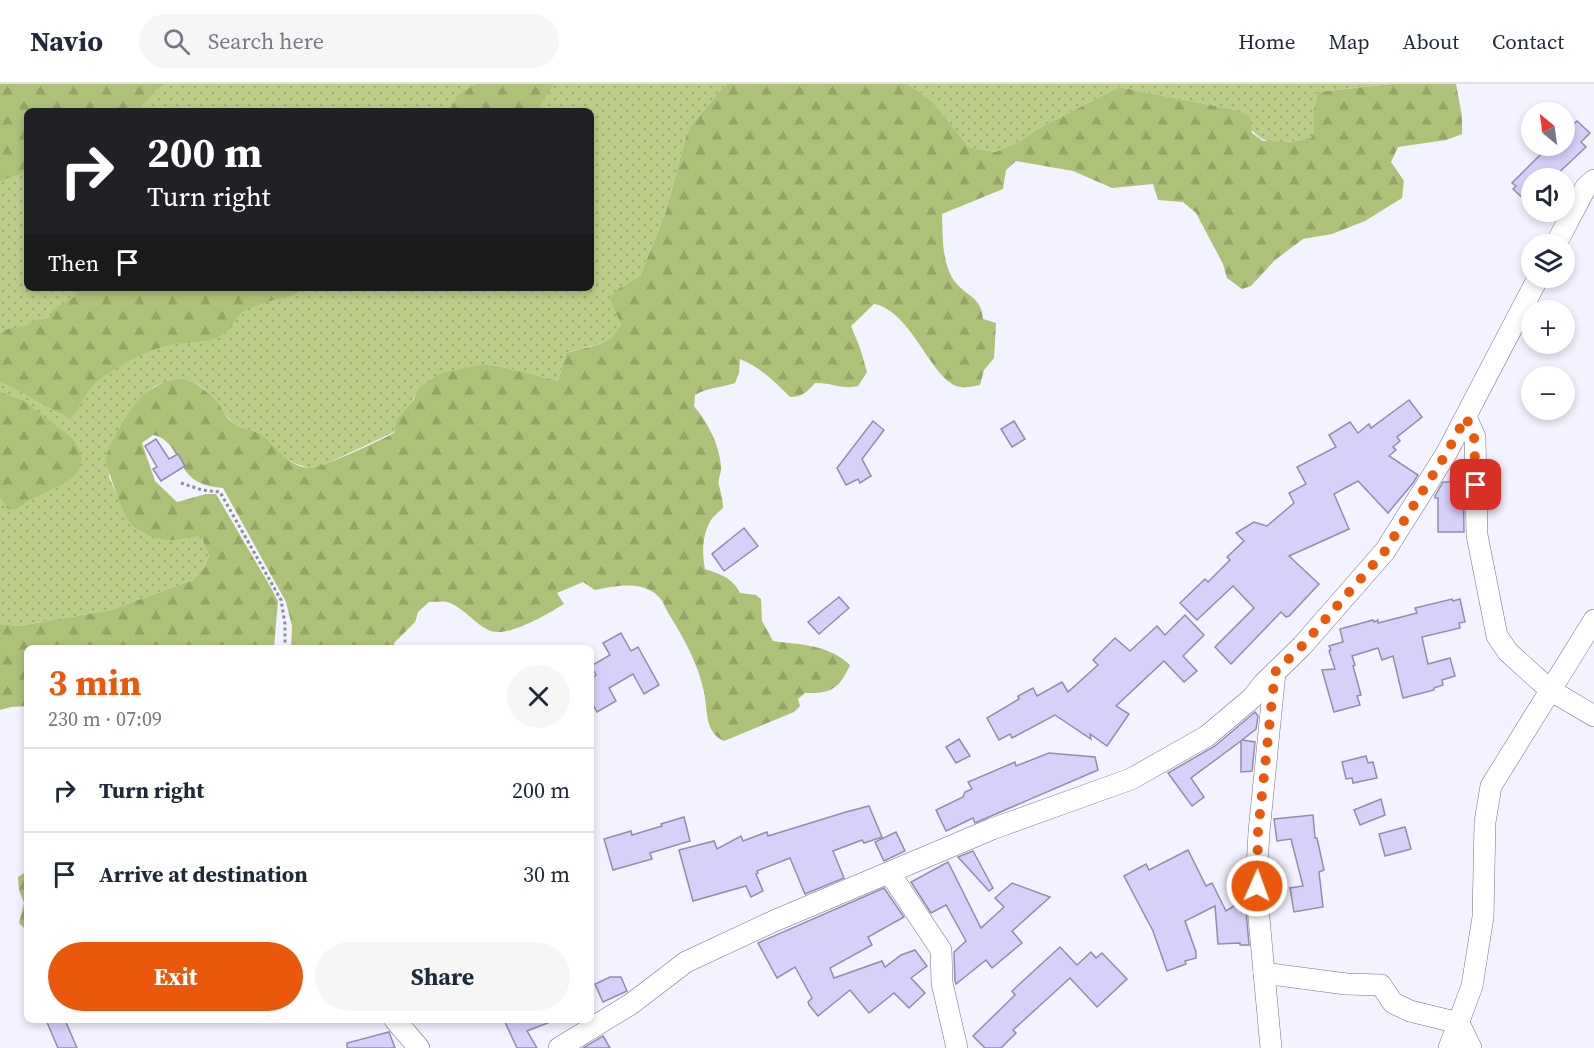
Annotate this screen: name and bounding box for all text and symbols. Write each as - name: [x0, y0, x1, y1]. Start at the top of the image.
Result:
- search box: [139, 14, 559, 68]
- text: Navio: [30, 22, 103, 60]
- icon: search: [160, 25, 193, 58]
- text: Search here: [208, 26, 324, 56]
- text: Home: [1238, 27, 1296, 56]
- text: Map: [1329, 27, 1370, 56]
- text: About: [1403, 27, 1459, 56]
- text: Contact: [1492, 27, 1564, 56]
- north arrow: [1521, 102, 1575, 156]
- map controls: [1521, 102, 1575, 420]
- text: 200 m: [147, 123, 262, 181]
- icon: right: [48, 132, 126, 210]
- button: sound: [1521, 168, 1575, 222]
- text: Turn right: [147, 178, 271, 215]
- button: layers: [1521, 234, 1575, 288]
- icon: arrive: [111, 246, 144, 279]
- text: Then: [48, 248, 99, 278]
- button: +: [1521, 300, 1575, 354]
- button: −: [1521, 366, 1575, 420]
- pin: [1450, 459, 1501, 510]
- icon: arrive: [1459, 468, 1492, 501]
- text: 3 min: [48, 658, 141, 707]
- button: close: [507, 665, 570, 728]
- text: 230 m · 07:09: [48, 705, 162, 733]
- icon: right: [48, 774, 81, 807]
- text: Turn right: [99, 775, 204, 805]
- text: 200 m: [512, 775, 570, 805]
- position arrow: [1225, 854, 1289, 918]
- icon: arrive: [48, 858, 81, 891]
- text: Arrive at destination: [99, 859, 308, 889]
- text: 30 m: [523, 859, 570, 889]
- button: Exit: [48, 942, 303, 1011]
- button: Share: [315, 942, 570, 1011]

